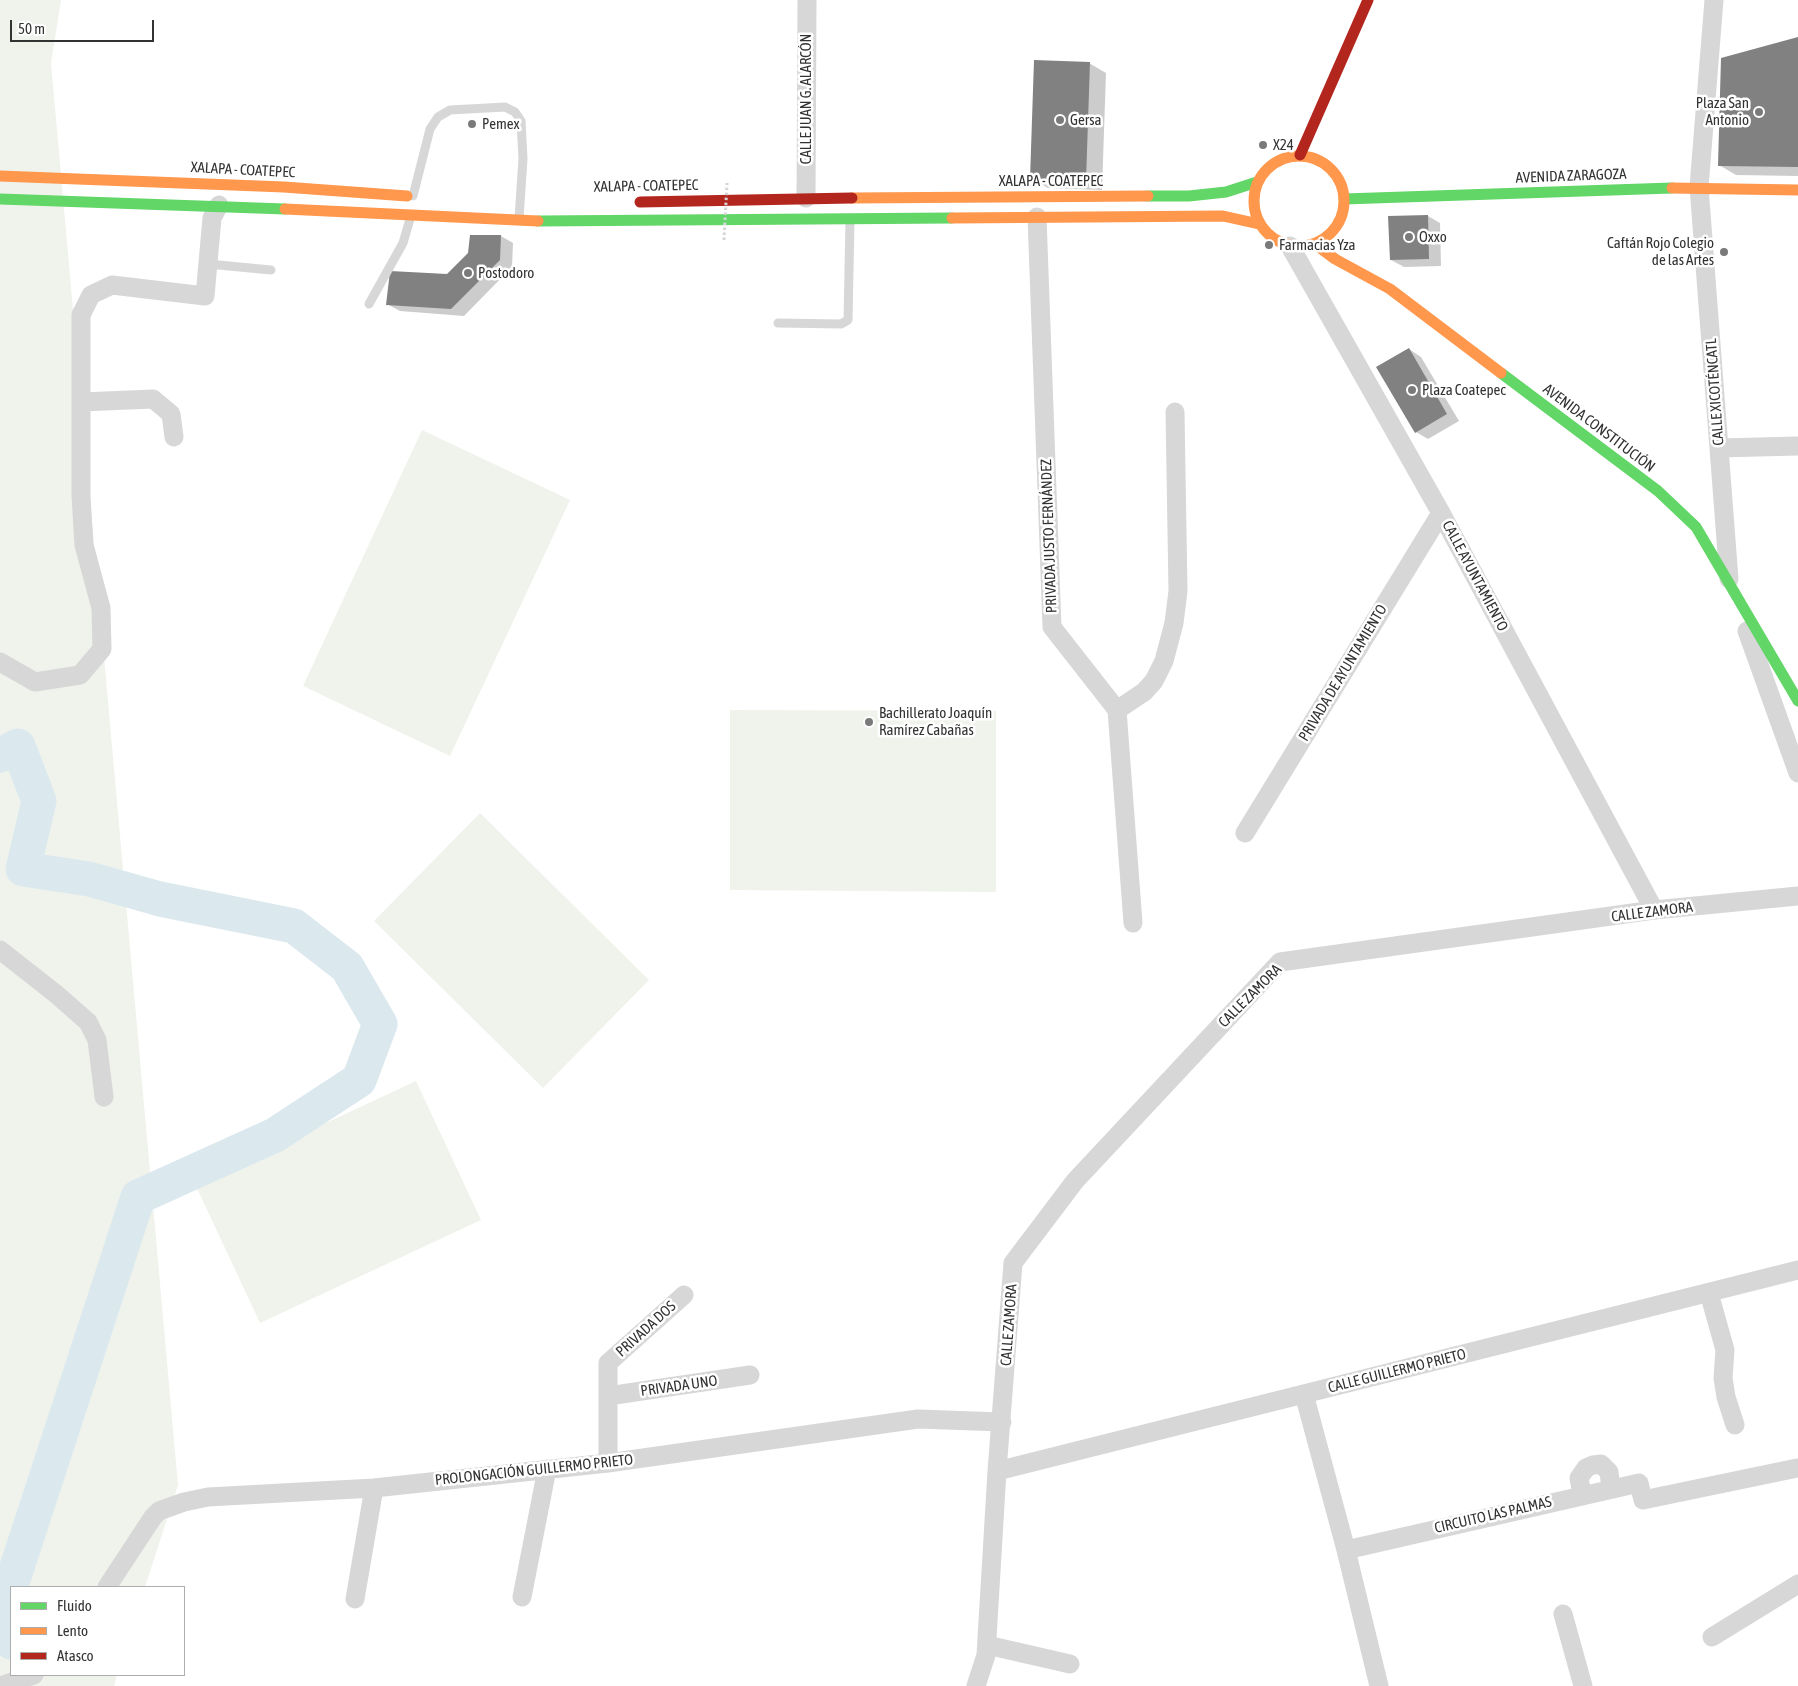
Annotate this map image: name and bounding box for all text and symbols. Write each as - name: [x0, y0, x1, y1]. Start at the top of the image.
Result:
- scale bar: [12, 10, 156, 42]
- text: 50 m: [18, 20, 45, 37]
- street label: CALLE JUAN G. ALARCÓN: [797, 34, 815, 164]
- place label: Plaza San Antonio: [1696, 94, 1749, 129]
- marker: Plaza San Antonio: [1753, 106, 1765, 118]
- place label: Gersa: [1070, 111, 1101, 129]
- marker: Gersa: [1054, 114, 1066, 126]
- place label: Pemex: [482, 115, 520, 133]
- marker: Pemex: [466, 118, 478, 130]
- place label: X24: [1273, 136, 1294, 154]
- marker: X24: [1257, 139, 1269, 151]
- street label: XALAPA - COATEPEC: [190, 158, 296, 182]
- street label: AVENIDA ZARAGOZA: [1515, 165, 1627, 187]
- street label: XALAPA - COATEPEC: [999, 172, 1103, 190]
- street label: XALAPA - COATEPEC: [594, 176, 698, 196]
- place label: Oxxo: [1419, 228, 1447, 246]
- marker: Oxxo: [1403, 231, 1415, 243]
- place label: Caftán Rojo Colegio de las Artes: [1607, 234, 1714, 269]
- place label: Farmacias Yza: [1279, 236, 1356, 254]
- marker: Farmacias Yza: [1263, 239, 1275, 251]
- marker: Caftán Rojo Colegio de las Artes: [1718, 246, 1730, 258]
- place label: Postodoro: [478, 264, 534, 282]
- marker: Postodoro: [462, 267, 474, 279]
- street label: CALLE XICOTÉNCATL: [1702, 338, 1728, 446]
- street label: AVENIDA CONSTITUCIÓN: [1539, 380, 1659, 476]
- place label: Plaza Coatepec: [1422, 381, 1506, 399]
- marker: Plaza Coatepec: [1406, 384, 1418, 396]
- street label: PRIVADA JUSTO FERNÁNDEZ: [1037, 459, 1061, 613]
- street label: CALLE AYUNTAMIENTO: [1438, 518, 1512, 634]
- street label: PRIVADA DE AYUNTAMIENTO: [1295, 601, 1391, 745]
- place label: Bachillerato Joaquín Ramírez Cabañas: [879, 704, 992, 739]
- marker: Bachillerato Joaquín Ramírez Cabañas: [863, 716, 875, 728]
- street label: CALLE ZAMORA: [1610, 898, 1694, 926]
- street label: CALLE ZAMORA: [1215, 961, 1285, 1031]
- street label: CALLE ZAMORA: [997, 1284, 1021, 1366]
- street label: PRIVADA DOS: [612, 1297, 680, 1361]
- street label: CALLE GUILLERMO PRIETO: [1326, 1345, 1468, 1397]
- street label: PRIVADA UNO: [639, 1372, 719, 1400]
- street label: PROLONGACIÓN GUILLERMO PRIETO: [434, 1451, 634, 1489]
- street label: CIRCUITO LAS PALMAS: [1433, 1493, 1553, 1537]
- legend: [10, 1586, 185, 1676]
- text: Fluido: [57, 1597, 92, 1614]
- text: Lento: [57, 1622, 88, 1639]
- text: Atasco: [57, 1647, 94, 1664]

